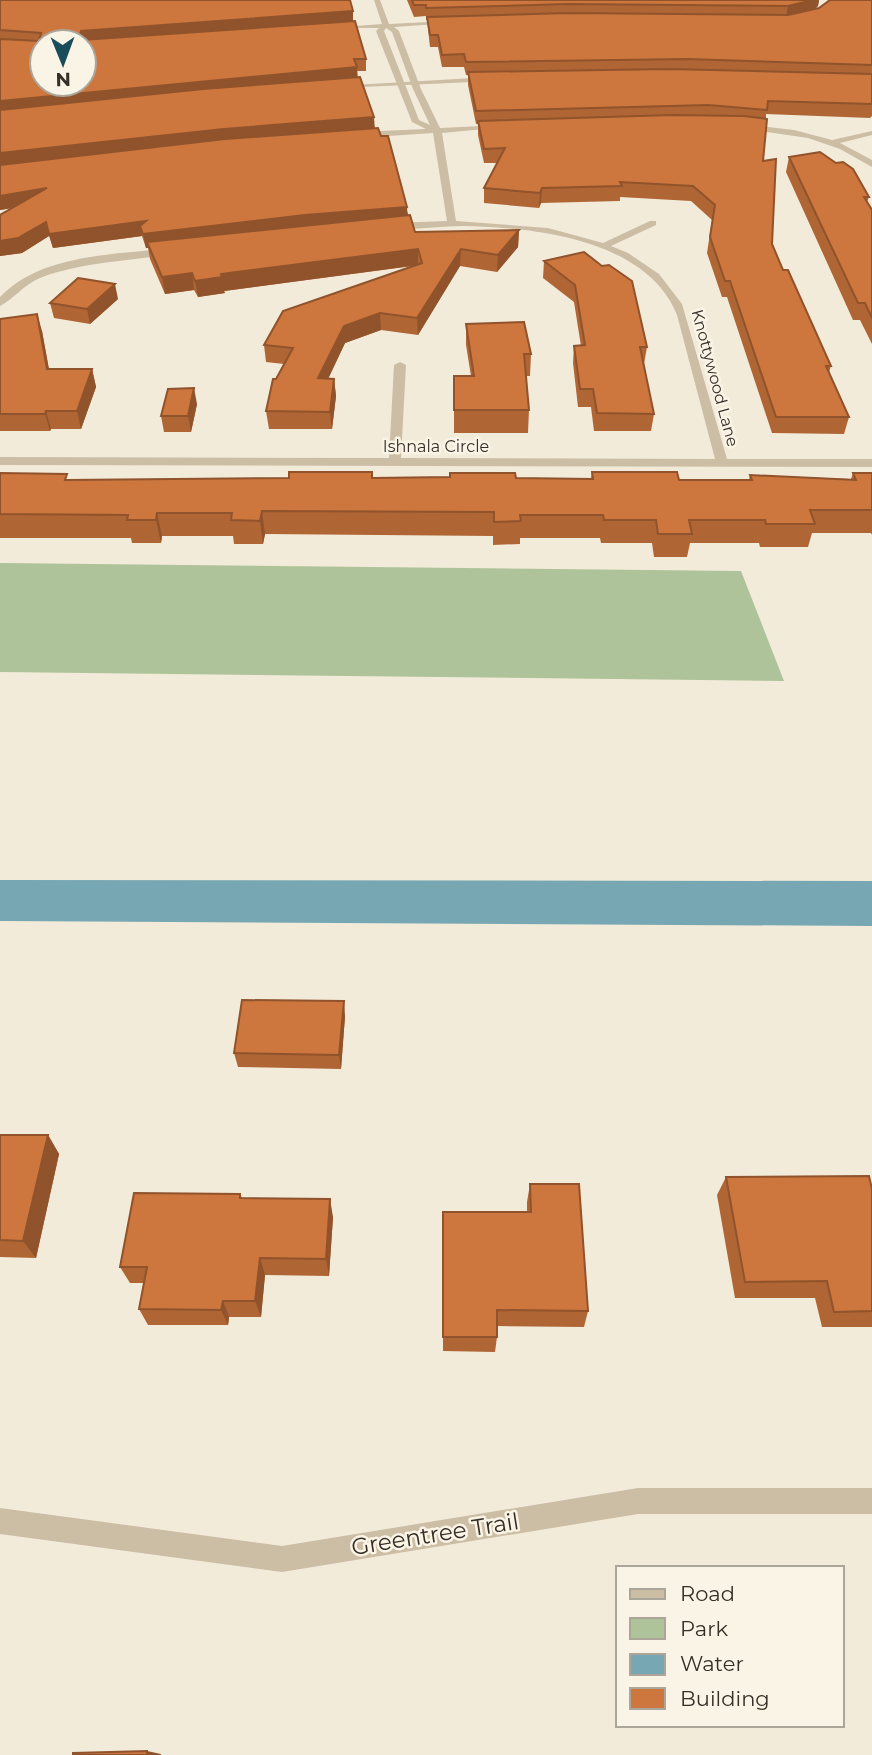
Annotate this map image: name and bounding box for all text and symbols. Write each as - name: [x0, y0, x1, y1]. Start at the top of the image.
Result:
- north arrow: [28, 28, 98, 98]
- text: N: [55, 68, 71, 91]
- street label: Knottywood Lane: [688, 307, 742, 449]
- street label: Ishnala Circle: [383, 437, 489, 456]
- street label: Greentree Trail: [349, 1507, 521, 1561]
- legend: [616, 1566, 844, 1727]
- text: Road: [680, 1581, 735, 1606]
- text: Park: [680, 1616, 728, 1641]
- text: Water: [680, 1651, 744, 1676]
- text: Building: [680, 1686, 770, 1711]

